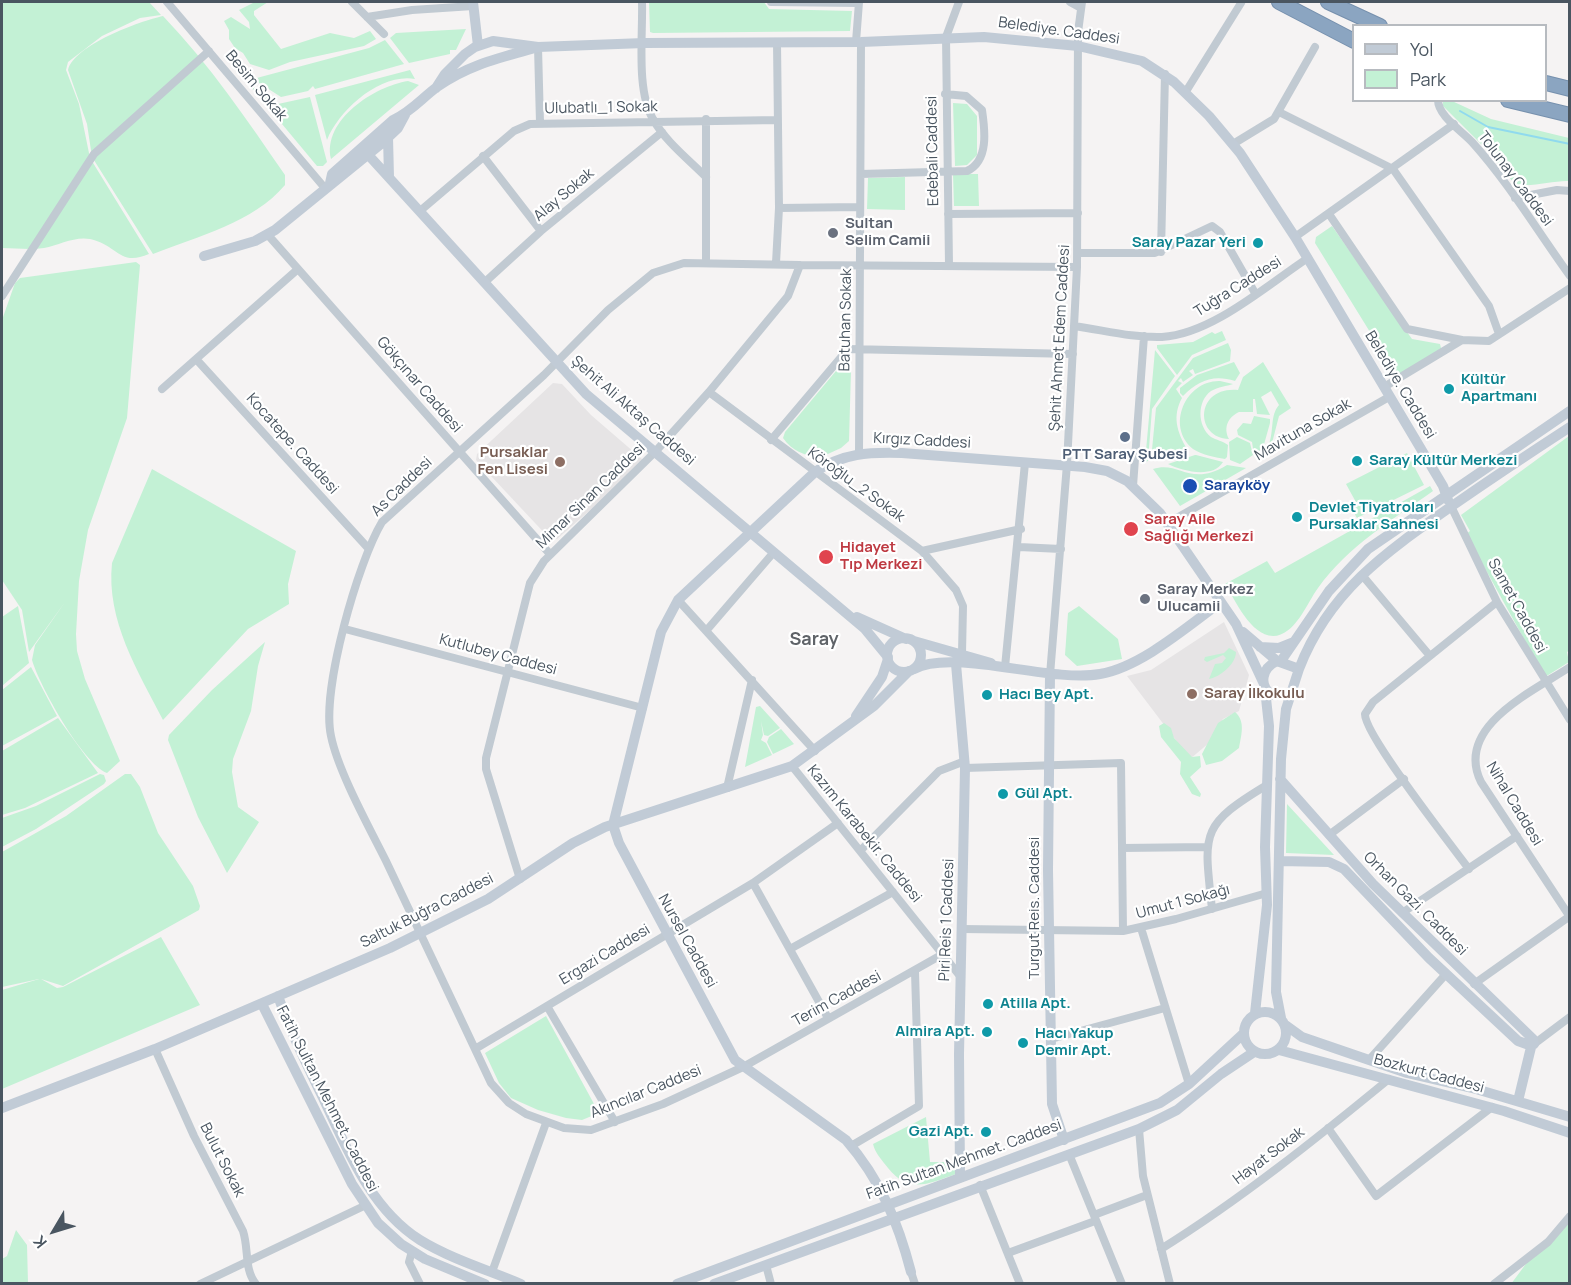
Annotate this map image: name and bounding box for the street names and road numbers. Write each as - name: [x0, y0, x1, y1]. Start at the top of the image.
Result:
- street label: Belediye. Caddesi: [997, 14, 1121, 48]
- street label: Besim Sokak: [221, 47, 291, 125]
- street label: Edebali Caddesi: [923, 96, 943, 206]
- street label: Ulubatlı_1 Sokak: [544, 98, 658, 118]
- street label: Tolunay Caddesi: [1474, 128, 1556, 230]
- street label: Alay Sokak: [530, 165, 598, 225]
- street label: Şehit Ahmet Edem Caddesi: [1046, 244, 1074, 432]
- street label: Tuğra Caddesi: [1191, 253, 1285, 321]
- street label: Batuhan Sokak: [836, 268, 856, 372]
- street label: Belediye. Caddesi: [1361, 328, 1439, 442]
- street label: Gökçınar Caddesi: [373, 333, 465, 437]
- street label: Şehit Ali Aktaş Caddesi: [567, 352, 699, 470]
- street label: Kocatepe. Caddesi: [242, 390, 342, 498]
- street label: Mavituna Sokak: [1252, 395, 1354, 465]
- street label: Kırgız Caddesi: [873, 429, 971, 453]
- street label: Mimar Sinan Caddesi: [533, 439, 649, 553]
- street label: Köroğlu_2 Sokak: [804, 444, 908, 526]
- street label: As Caddesi: [368, 454, 436, 520]
- street label: Samet Caddesi: [1484, 556, 1550, 656]
- street label: Kutlubey Caddesi: [437, 631, 559, 679]
- street label: Nihal Caddesi: [1482, 759, 1546, 849]
- street label: Kazım Karabekir. Caddesi: [803, 762, 925, 906]
- street label: Turgut Reis. Caddesi: [1026, 837, 1044, 979]
- street label: Orhan Gazi. Caddesi: [1359, 848, 1471, 960]
- street label: Piri Reis 1 Caddesi: [936, 858, 958, 982]
- street label: Saltuk Buğra Caddesi: [357, 870, 497, 952]
- street label: Umut 1 Sokağı: [1134, 881, 1232, 923]
- street label: Nursel Caddesi: [654, 891, 720, 991]
- street label: Ergazi Caddesi: [557, 921, 653, 989]
- street label: Terim Caddesi: [790, 967, 884, 1031]
- street label: Fatih Sultan Mehmet. Caddesi: [272, 1003, 382, 1195]
- street label: Bozkurt Caddesi: [1372, 1051, 1486, 1097]
- street label: Akıncılar Caddesi: [588, 1062, 704, 1122]
- street label: Fatih Sultan Mehmet. Caddesi: [864, 1116, 1064, 1204]
- street label: Bulut Sokak: [196, 1120, 248, 1200]
- street label: Hayat Sokak: [1230, 1123, 1308, 1189]

